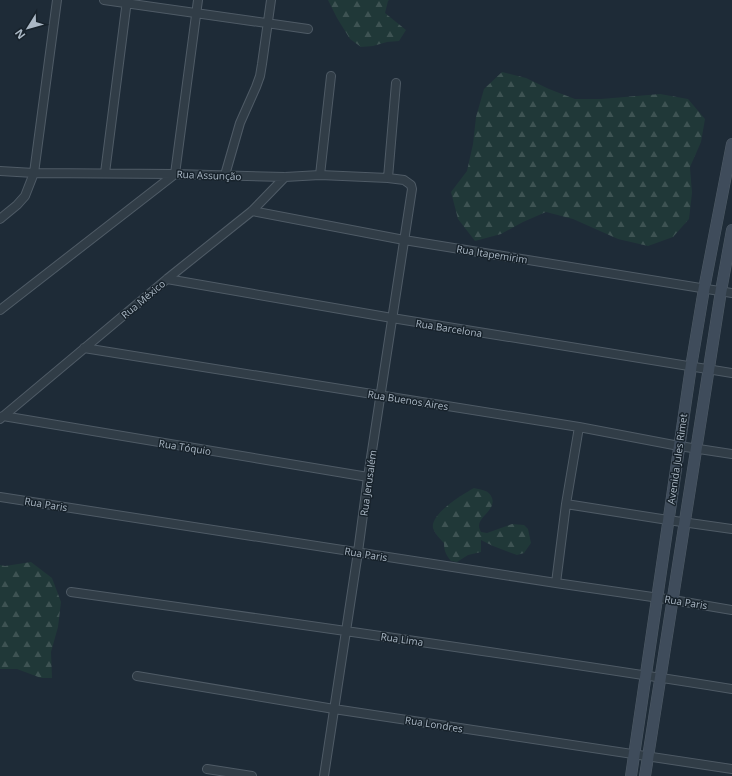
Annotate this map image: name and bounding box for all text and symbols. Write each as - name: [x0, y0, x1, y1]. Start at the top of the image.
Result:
- north arrow: [8, 8, 48, 48]
- text: N: [11, 26, 28, 42]
- street label: Rua Assunção: [176, 167, 242, 183]
- street label: Rua Itapemirim: [455, 241, 529, 267]
- street label: Rua México: [118, 276, 168, 322]
- street label: Rua Barcelona: [415, 316, 483, 340]
- street label: Rua Buenos Aires: [367, 387, 450, 413]
- street label: Avenida Jules Rimet: [664, 412, 690, 505]
- street label: Rua Tóquio: [158, 436, 212, 458]
- street label: Rua Jerusalém: [356, 449, 380, 517]
- street label: Rua Paris: [23, 494, 69, 514]
- street label: Rua Paris: [343, 544, 389, 564]
- street label: Rua Paris: [663, 592, 709, 612]
- street label: Rua Lima: [380, 629, 424, 649]
- street label: Rua Londres: [404, 713, 464, 736]

